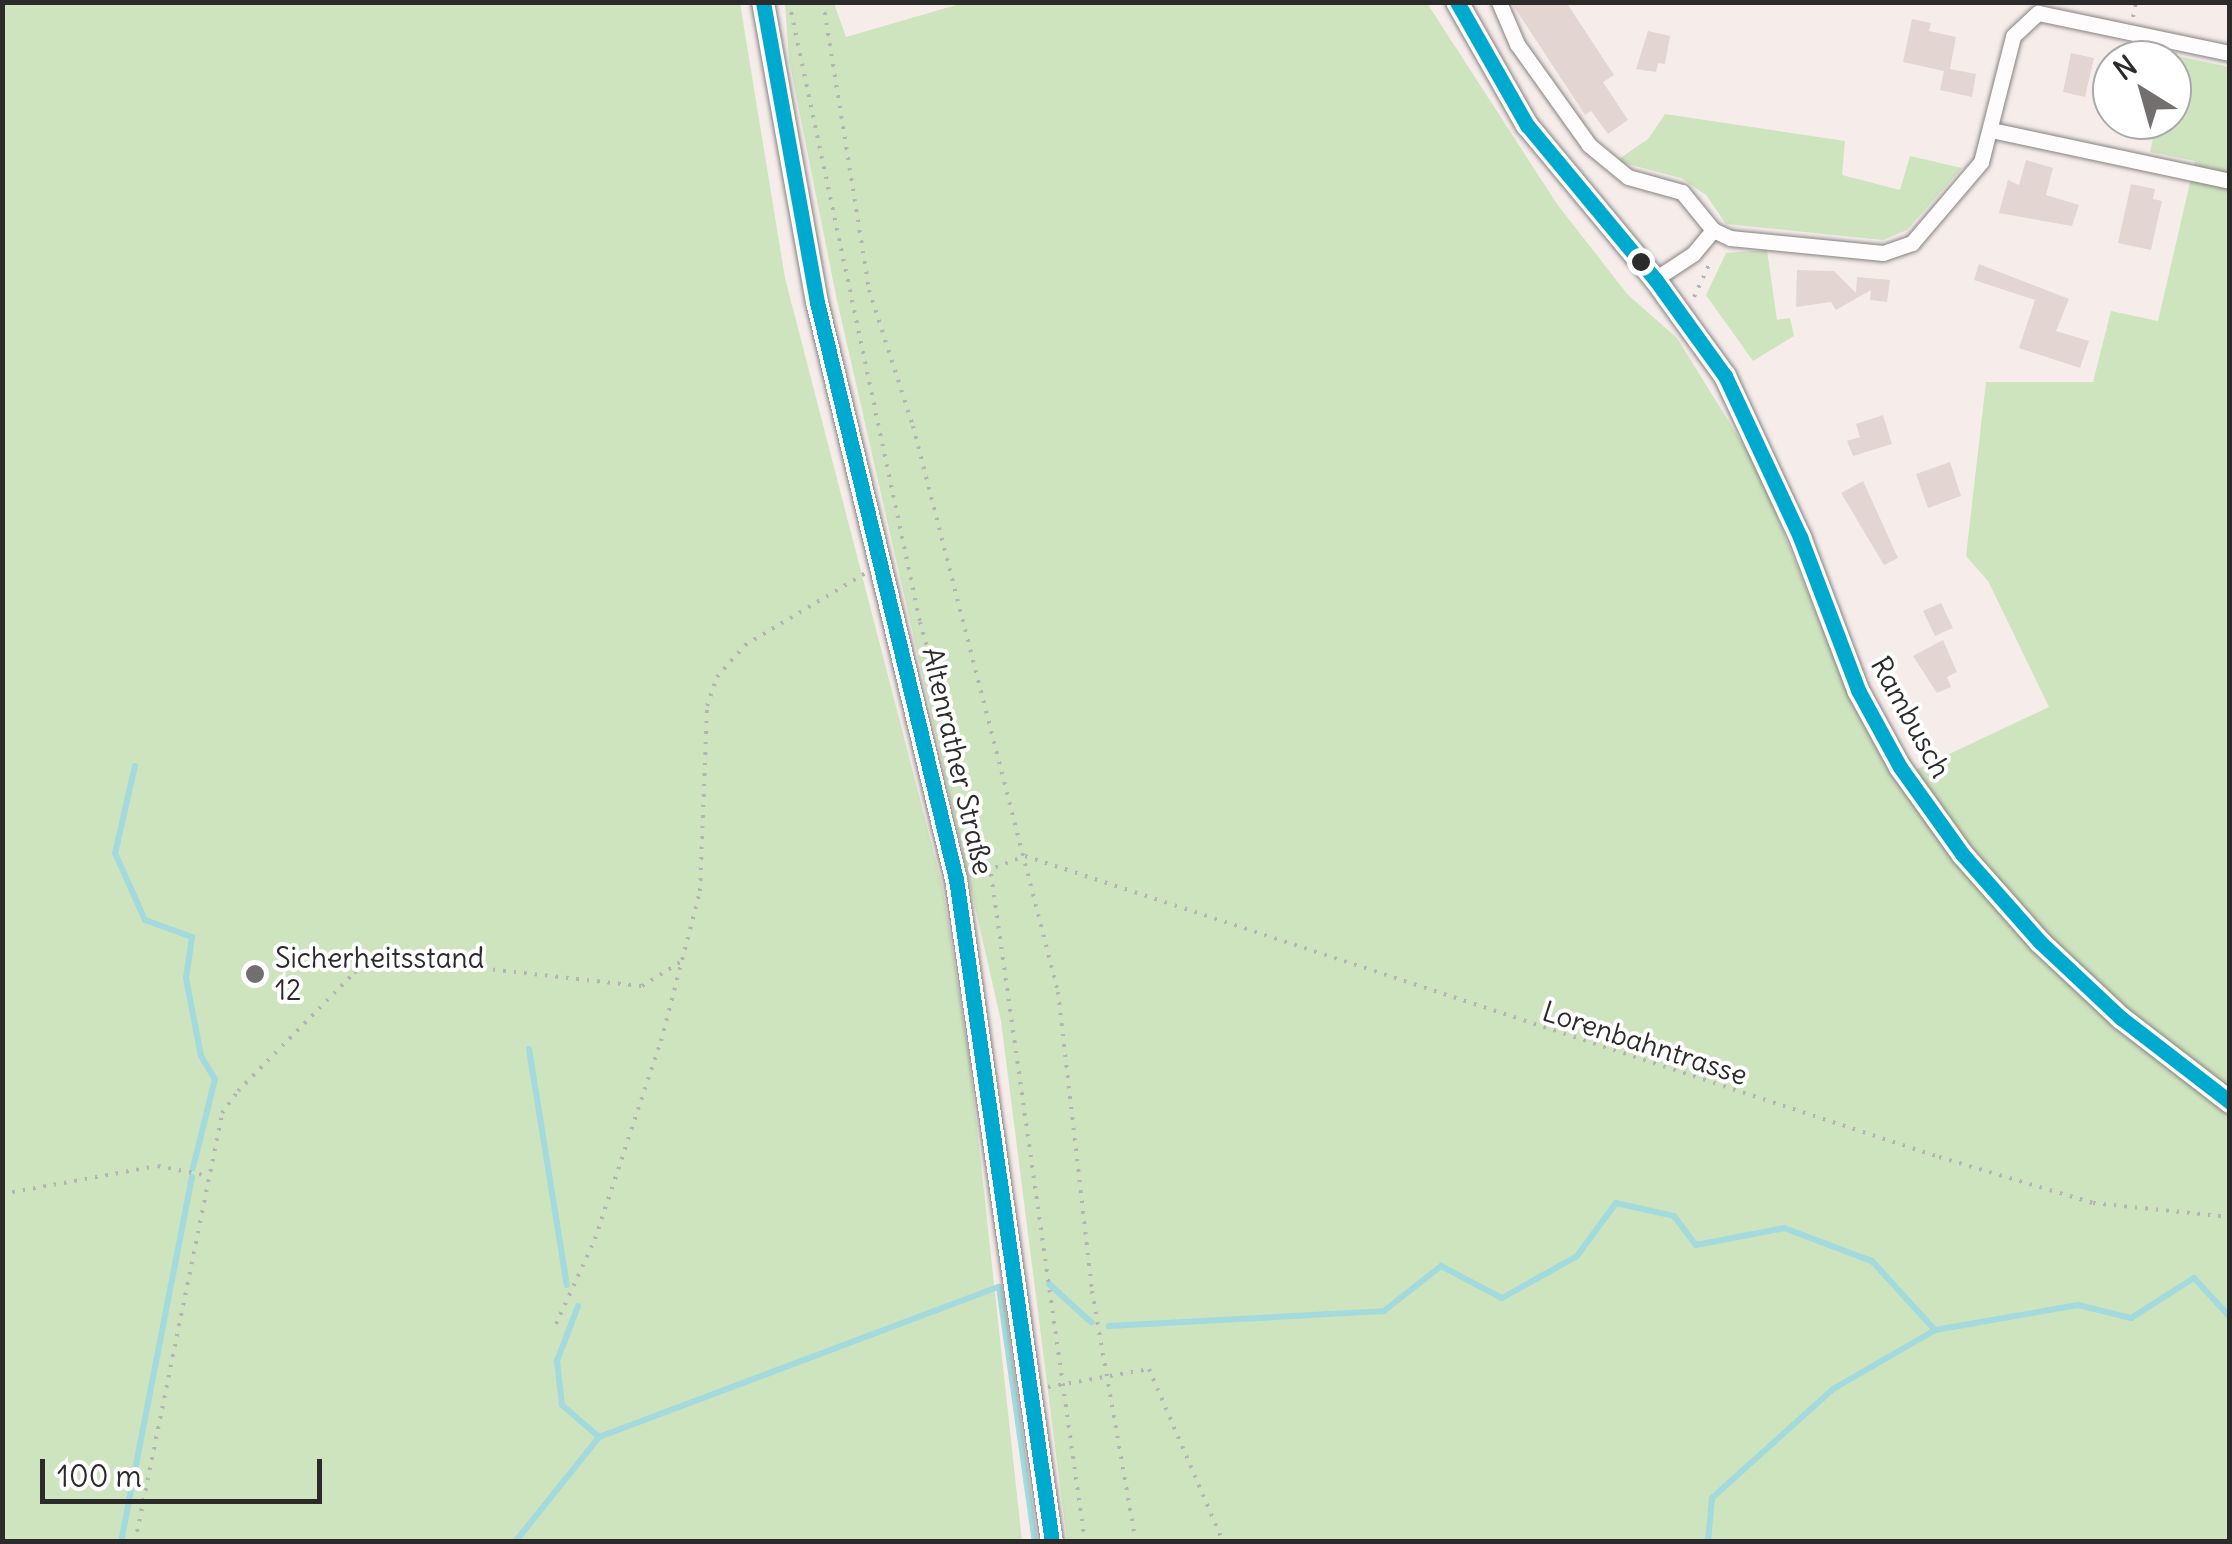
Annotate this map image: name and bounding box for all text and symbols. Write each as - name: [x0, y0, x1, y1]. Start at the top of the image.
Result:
- north arrow: [2092, 40, 2192, 140]
- text: N: [2107, 47, 2144, 88]
- unlabelled marker: [1631, 252, 1651, 272]
- street label: Altenrather Straße: [915, 644, 1001, 878]
- street label: Rambusch: [1864, 651, 1958, 783]
- place label: Sicherheitsstand 12: [275, 941, 484, 1007]
- marker: Sicherheitsstand 12: [244, 963, 266, 985]
- street label: Lorenbahntrasse: [1538, 994, 1752, 1092]
- scale bar: [45, 1439, 328, 1501]
- text: 100 m: [57, 1457, 142, 1495]

